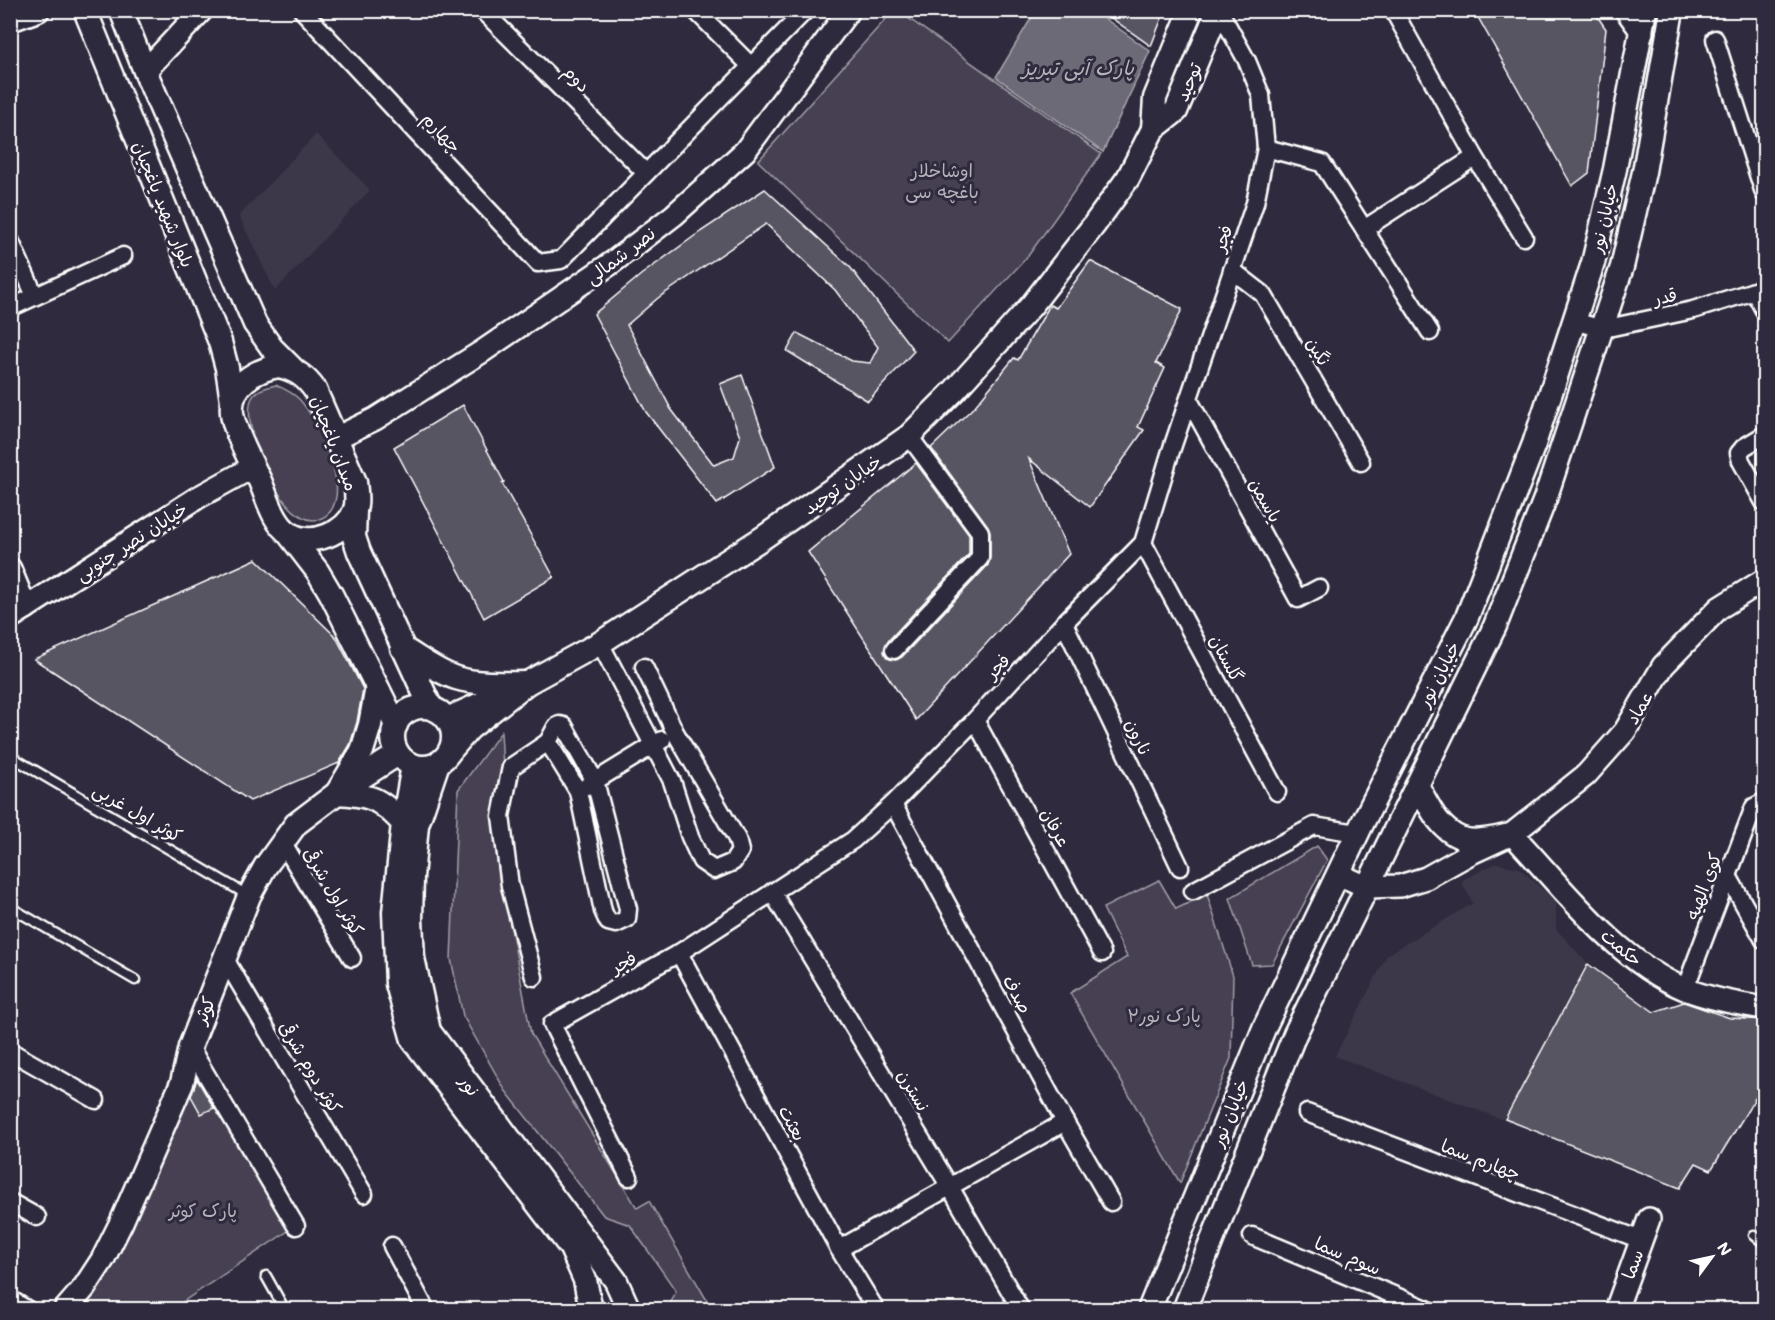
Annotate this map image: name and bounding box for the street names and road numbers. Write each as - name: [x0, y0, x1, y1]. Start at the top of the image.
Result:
- street label: توحید: [1169, 58, 1207, 105]
- street label: دوم: [556, 59, 596, 99]
- street label: چهارم: [415, 106, 467, 160]
- street label: بلوار شهید یاغچیان: [127, 137, 200, 271]
- street label: خیابان نور: [1583, 181, 1623, 256]
- street label: نصر شمالی: [580, 221, 660, 289]
- street label: فجر: [1206, 221, 1238, 256]
- street label: قدر: [1649, 282, 1679, 311]
- street label: نگین: [1301, 332, 1337, 370]
- street label: میدان یاغچیان: [305, 392, 364, 494]
- street label: خیابان توحید: [798, 448, 886, 520]
- street label: یاسمن: [1244, 473, 1288, 527]
- street label: خیابان نصر جنوبی: [71, 496, 192, 587]
- street label: گلستان: [1205, 630, 1250, 686]
- street label: خیابان نور: [1411, 637, 1465, 712]
- street label: فجر: [978, 648, 1015, 685]
- street label: عماد: [1620, 686, 1658, 728]
- street label: نارون: [1120, 715, 1158, 759]
- street label: کوثر اول غربی: [89, 777, 187, 847]
- street label: عرفان: [1036, 803, 1076, 851]
- street label: کوثر اول شرقی: [298, 842, 370, 940]
- street label: کوی الهیه: [1679, 849, 1727, 923]
- street label: حکمت: [1596, 923, 1648, 971]
- street label: فجر: [604, 945, 641, 980]
- street label: صدف: [998, 971, 1038, 1017]
- street label: کوثر: [187, 993, 220, 1029]
- street label: کوثر دوم شرقی: [271, 1016, 348, 1119]
- street label: نسترن: [892, 1065, 936, 1115]
- street label: نور: [454, 1069, 486, 1100]
- street label: خیابان نور: [1204, 1076, 1253, 1151]
- street label: بعثت: [774, 1101, 812, 1145]
- street label: چهارم سما: [1437, 1133, 1524, 1188]
- street label: سوم سما: [1310, 1230, 1385, 1282]
- street label: سما: [1616, 1246, 1648, 1282]

